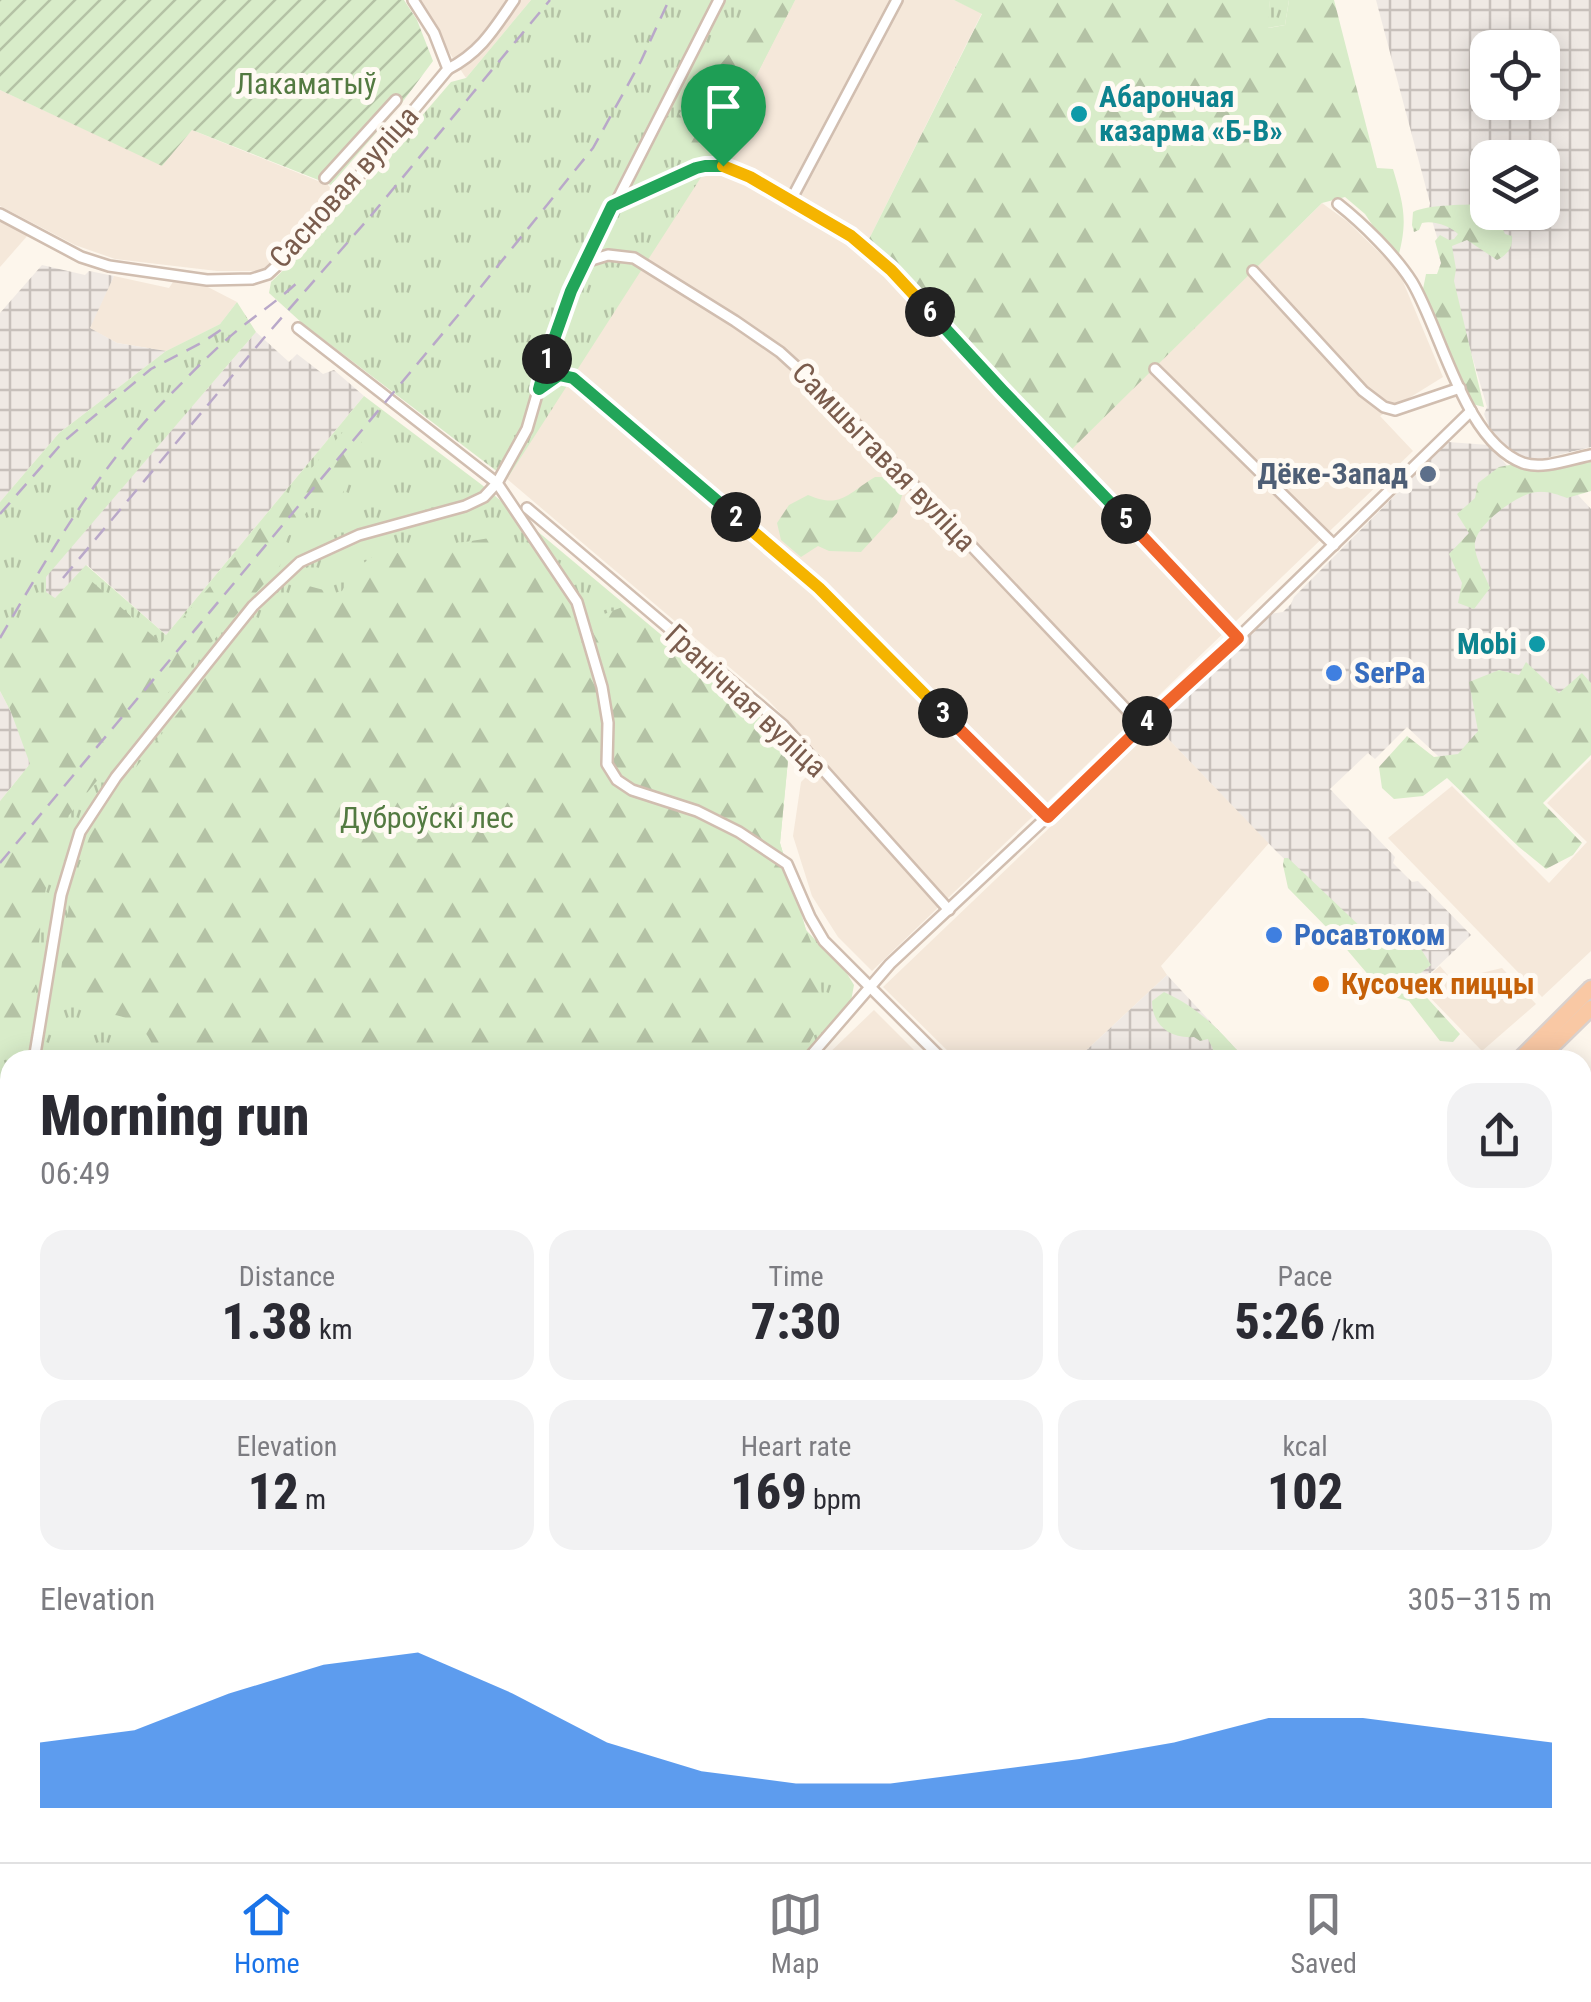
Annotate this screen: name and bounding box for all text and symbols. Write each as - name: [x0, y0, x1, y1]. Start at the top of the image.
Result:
- map controls: [1470, 30, 1560, 230]
- button: locate: [1470, 30, 1560, 120]
- pin: [681, 64, 766, 167]
- park label: Лакаматыў: [236, 66, 376, 101]
- icon: arrive: [696, 79, 751, 134]
- place label: Абарончая казарма «Б-В»: [1099, 79, 1283, 148]
- street label: Сасновая вуліца: [262, 99, 425, 275]
- marker: Абарончая казарма «Б-В»: [1068, 103, 1090, 125]
- button: layers: [1470, 140, 1560, 230]
- pin: 6: [905, 287, 955, 337]
- text: 6: [923, 295, 937, 328]
- pin: 1: [522, 334, 572, 384]
- text: 1: [540, 342, 554, 375]
- street label: Самшытавая вуліца: [785, 355, 983, 558]
- place label: Дёке-Запад: [1257, 456, 1408, 491]
- marker: Дёке-Запад: [1417, 463, 1439, 485]
- pin: 2: [711, 492, 761, 542]
- pin: 5: [1101, 494, 1151, 544]
- text: 2: [729, 500, 743, 533]
- text: 5: [1119, 502, 1133, 535]
- street label: Гранічная вуліца: [659, 617, 834, 784]
- place label: Mobi: [1457, 626, 1517, 661]
- marker: Mobi: [1526, 633, 1548, 655]
- place label: SerPa: [1354, 655, 1426, 690]
- marker: SerPa: [1323, 662, 1345, 684]
- pin: 3: [918, 688, 968, 738]
- text: 3: [936, 696, 950, 729]
- pin: 4: [1122, 696, 1172, 746]
- text: 4: [1140, 704, 1154, 737]
- park label: Дуброўскі лес: [340, 800, 514, 835]
- place label: Росавтоком: [1294, 917, 1446, 952]
- marker: Росавтоком: [1263, 924, 1285, 946]
- place label: Кусочек пиццы: [1341, 966, 1535, 1001]
- marker: Кусочек пиццы: [1310, 973, 1332, 995]
- button: share: [1447, 1083, 1552, 1188]
- text: Morning run: [40, 1084, 309, 1148]
- text: 06:49: [40, 1154, 111, 1192]
- text: Distance: [239, 1260, 335, 1293]
- text: Time: [768, 1260, 824, 1293]
- text: Pace: [1278, 1260, 1332, 1293]
- text: 1.38: [221, 1293, 312, 1351]
- text: 7:30: [751, 1293, 841, 1351]
- text: 5:26: [1235, 1293, 1325, 1351]
- text: km: [312, 1313, 353, 1346]
- text: /km: [1325, 1313, 1375, 1346]
- text: Elevation: [237, 1430, 337, 1463]
- text: Heart rate: [741, 1430, 851, 1463]
- text: kcal: [1282, 1430, 1328, 1463]
- text: 12: [248, 1463, 299, 1521]
- text: 169: [730, 1463, 807, 1521]
- text: 102: [1267, 1463, 1343, 1521]
- text: m: [299, 1483, 326, 1516]
- text: bpm: [807, 1483, 862, 1516]
- text: Elevation: [40, 1580, 155, 1618]
- text: 305–315 m: [1407, 1580, 1552, 1618]
- tab: Home: [234, 1887, 300, 1980]
- tab: Map: [768, 1887, 823, 1980]
- tab: Saved: [1290, 1887, 1357, 1980]

